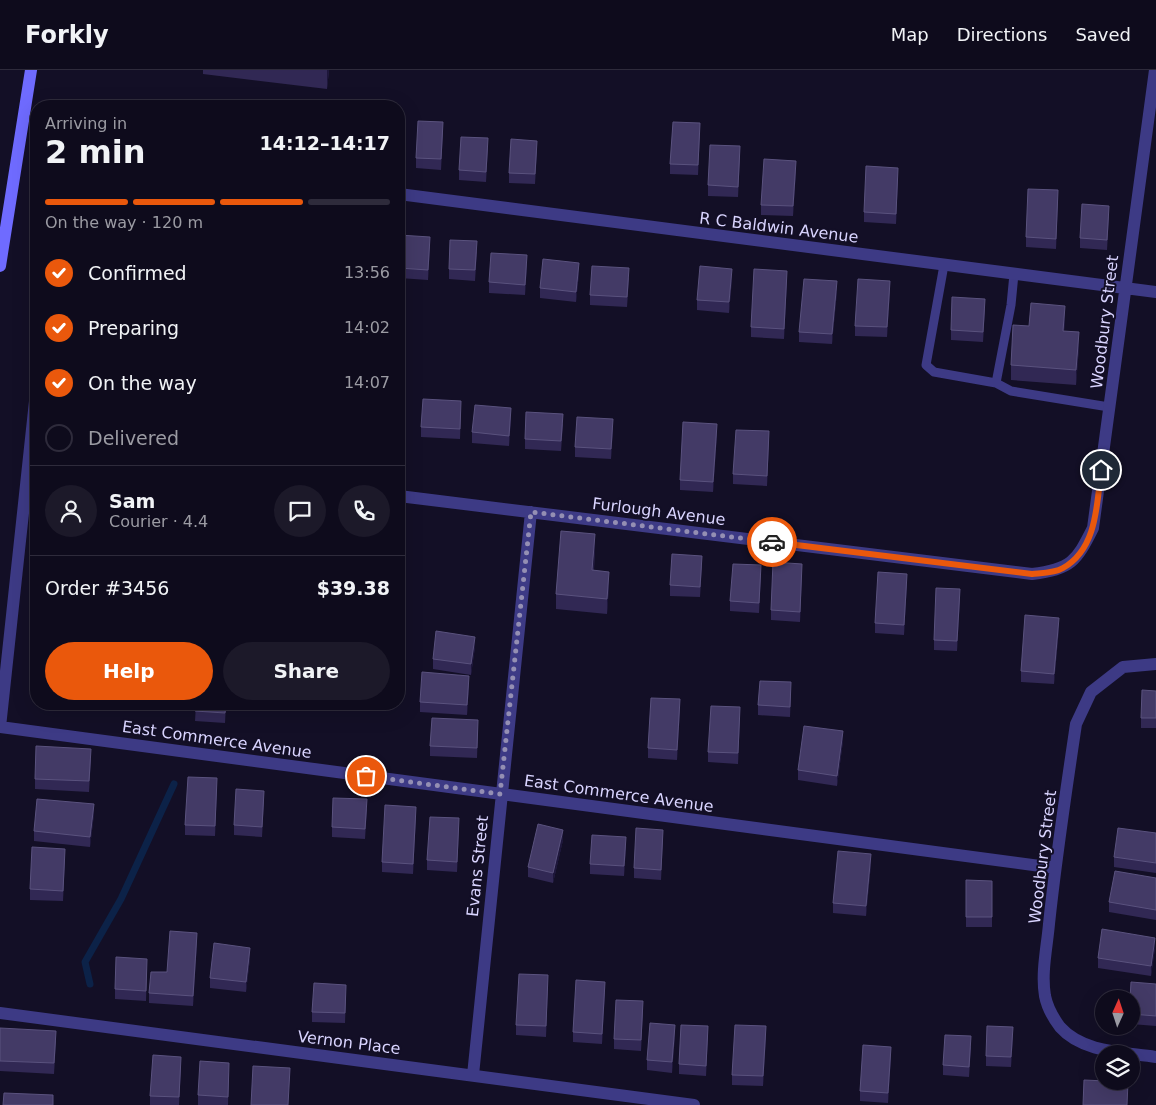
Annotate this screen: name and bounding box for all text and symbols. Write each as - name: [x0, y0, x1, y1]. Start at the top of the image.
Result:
- text: Forkly: [25, 21, 109, 49]
- text: Map: [891, 24, 929, 45]
- text: Directions: [957, 24, 1047, 45]
- text: Saved: [1075, 24, 1131, 45]
- text: Arriving in: [45, 114, 127, 133]
- text: 14:12–14:17: [260, 132, 390, 154]
- text: 2 min: [45, 133, 146, 171]
- street label: R C Baldwin Avenue: [698, 208, 860, 247]
- text: On the way · 120 m: [45, 213, 203, 232]
- street label: Woodbury Street: [1087, 254, 1122, 390]
- icon: check: [45, 259, 73, 287]
- text: Confirmed: [88, 262, 187, 284]
- text: 13:56: [344, 263, 390, 282]
- icon: check: [45, 314, 73, 342]
- text: Preparing: [88, 317, 179, 339]
- text: 14:02: [344, 318, 390, 337]
- icon: check: [45, 369, 73, 397]
- text: On the way: [88, 372, 197, 394]
- text: 14:07: [344, 373, 390, 392]
- text: Delivered: [88, 427, 179, 449]
- pin: [1080, 449, 1122, 491]
- icon: home: [1087, 456, 1115, 484]
- button: person: [45, 485, 97, 537]
- button: chat: [274, 485, 326, 537]
- button: phone: [338, 485, 390, 537]
- text: Sam: [109, 490, 155, 512]
- street label: Furlough Avenue: [591, 494, 727, 529]
- text: Courier · 4.4: [109, 512, 208, 531]
- courier: [747, 517, 797, 567]
- icon: car: [758, 528, 786, 556]
- text: Order #3456: [45, 577, 169, 599]
- text: $39.38: [317, 577, 390, 599]
- button: Help: [45, 642, 213, 700]
- button: Share: [223, 642, 390, 700]
- street label: East Commerce Avenue: [121, 717, 313, 762]
- pin: [345, 755, 387, 797]
- icon: bag: [352, 762, 380, 790]
- street label: East Commerce Avenue: [523, 771, 715, 816]
- street label: Woodbury Street: [1025, 789, 1060, 925]
- street label: Evans Street: [463, 815, 492, 918]
- north arrow: [1095, 990, 1140, 1035]
- map controls: [1095, 990, 1140, 1090]
- street label: Vernon Place: [296, 1027, 401, 1058]
- button: layers: [1095, 1045, 1140, 1090]

